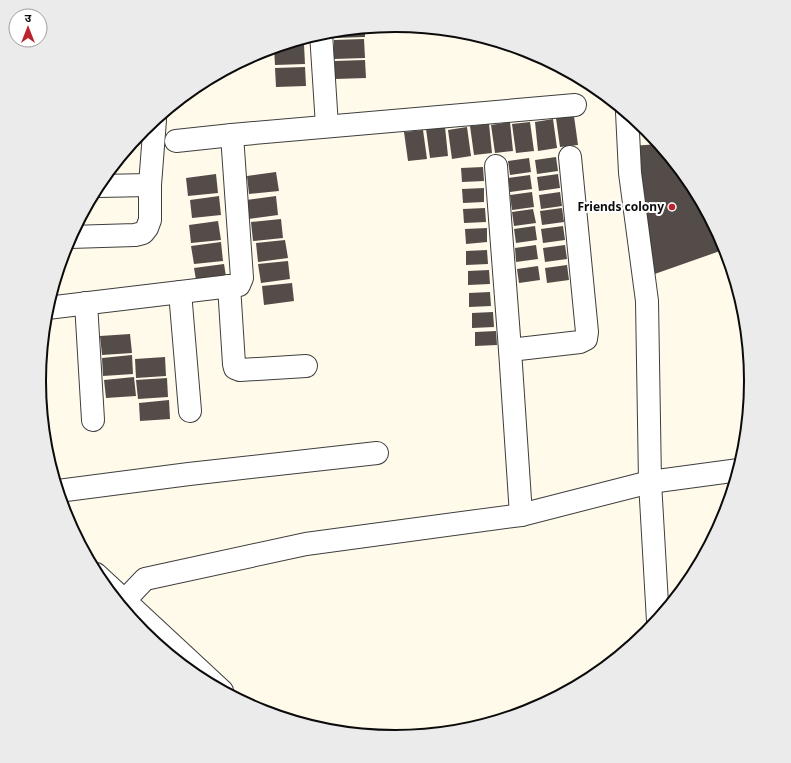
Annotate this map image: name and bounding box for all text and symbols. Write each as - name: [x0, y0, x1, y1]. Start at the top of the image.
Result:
- north arrow: [8, 8, 48, 48]
- text: उ: [25, 12, 32, 26]
- place label: Friends colony: [578, 200, 664, 216]
- marker: Friends colony: [667, 202, 677, 212]

